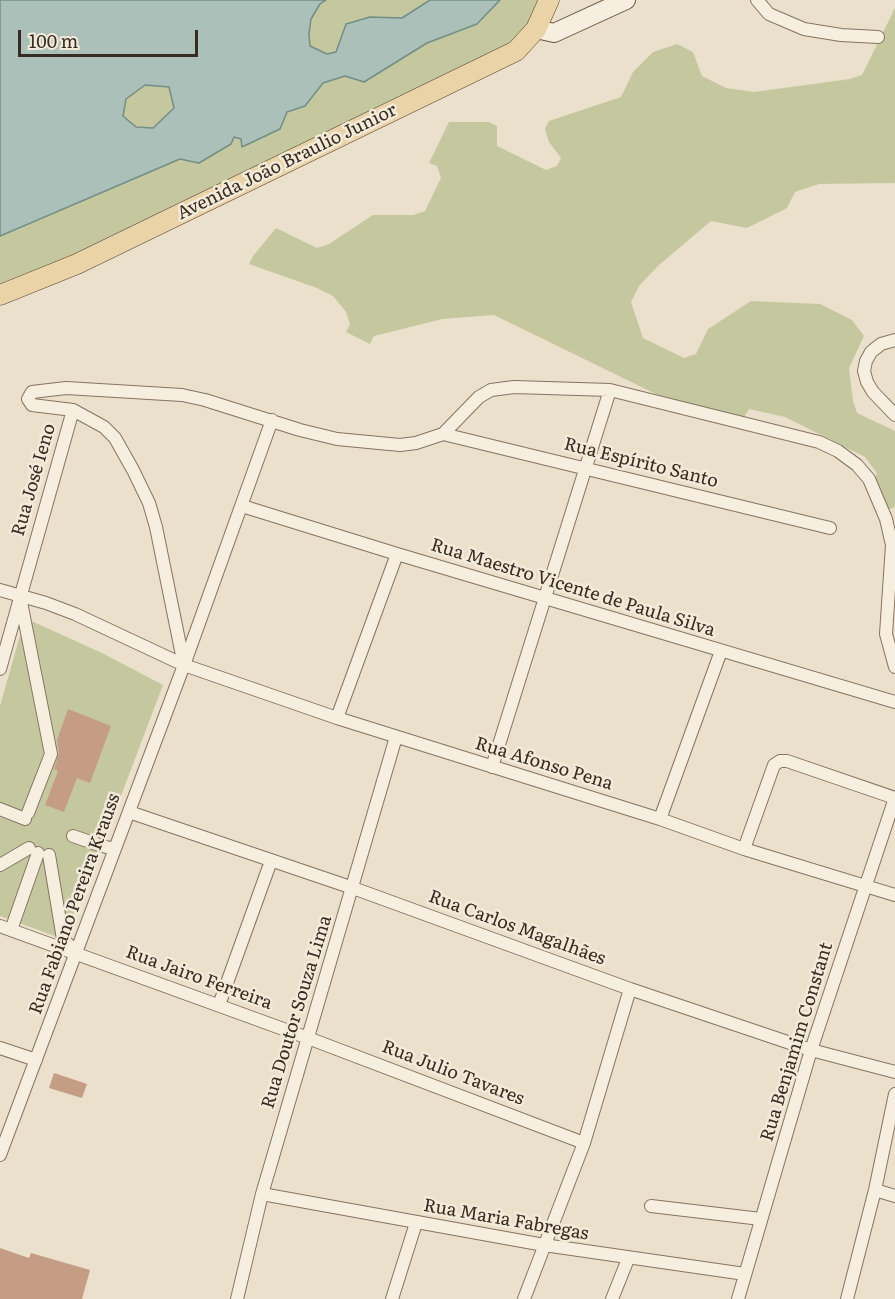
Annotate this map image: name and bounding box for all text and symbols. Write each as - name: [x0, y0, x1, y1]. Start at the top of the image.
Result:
- scale bar: [21, 18, 201, 56]
- text: 100 m: [29, 27, 78, 54]
- street label: Avenida João Braulio Junior: [174, 99, 400, 225]
- street label: Rua José Ieno: [8, 421, 60, 539]
- street label: Rua Espírito Santo: [562, 433, 720, 493]
- street label: Rua Maestro Vicente de Paula Silva: [428, 534, 718, 642]
- street label: Rua Afonso Pena: [472, 733, 616, 795]
- street label: Rua Fabiano Pereira Krauss: [25, 791, 125, 1017]
- street label: Rua Carlos Magalhães: [426, 886, 608, 970]
- street label: Rua Doutor Souza Lima: [257, 913, 337, 1111]
- street label: Rua Benjamim Constant: [756, 940, 838, 1144]
- street label: Rua Jairo Ferreira: [123, 941, 275, 1015]
- street label: Rua Julio Tavares: [379, 1036, 527, 1110]
- street label: Rua Maria Fabregas: [422, 1195, 590, 1245]

